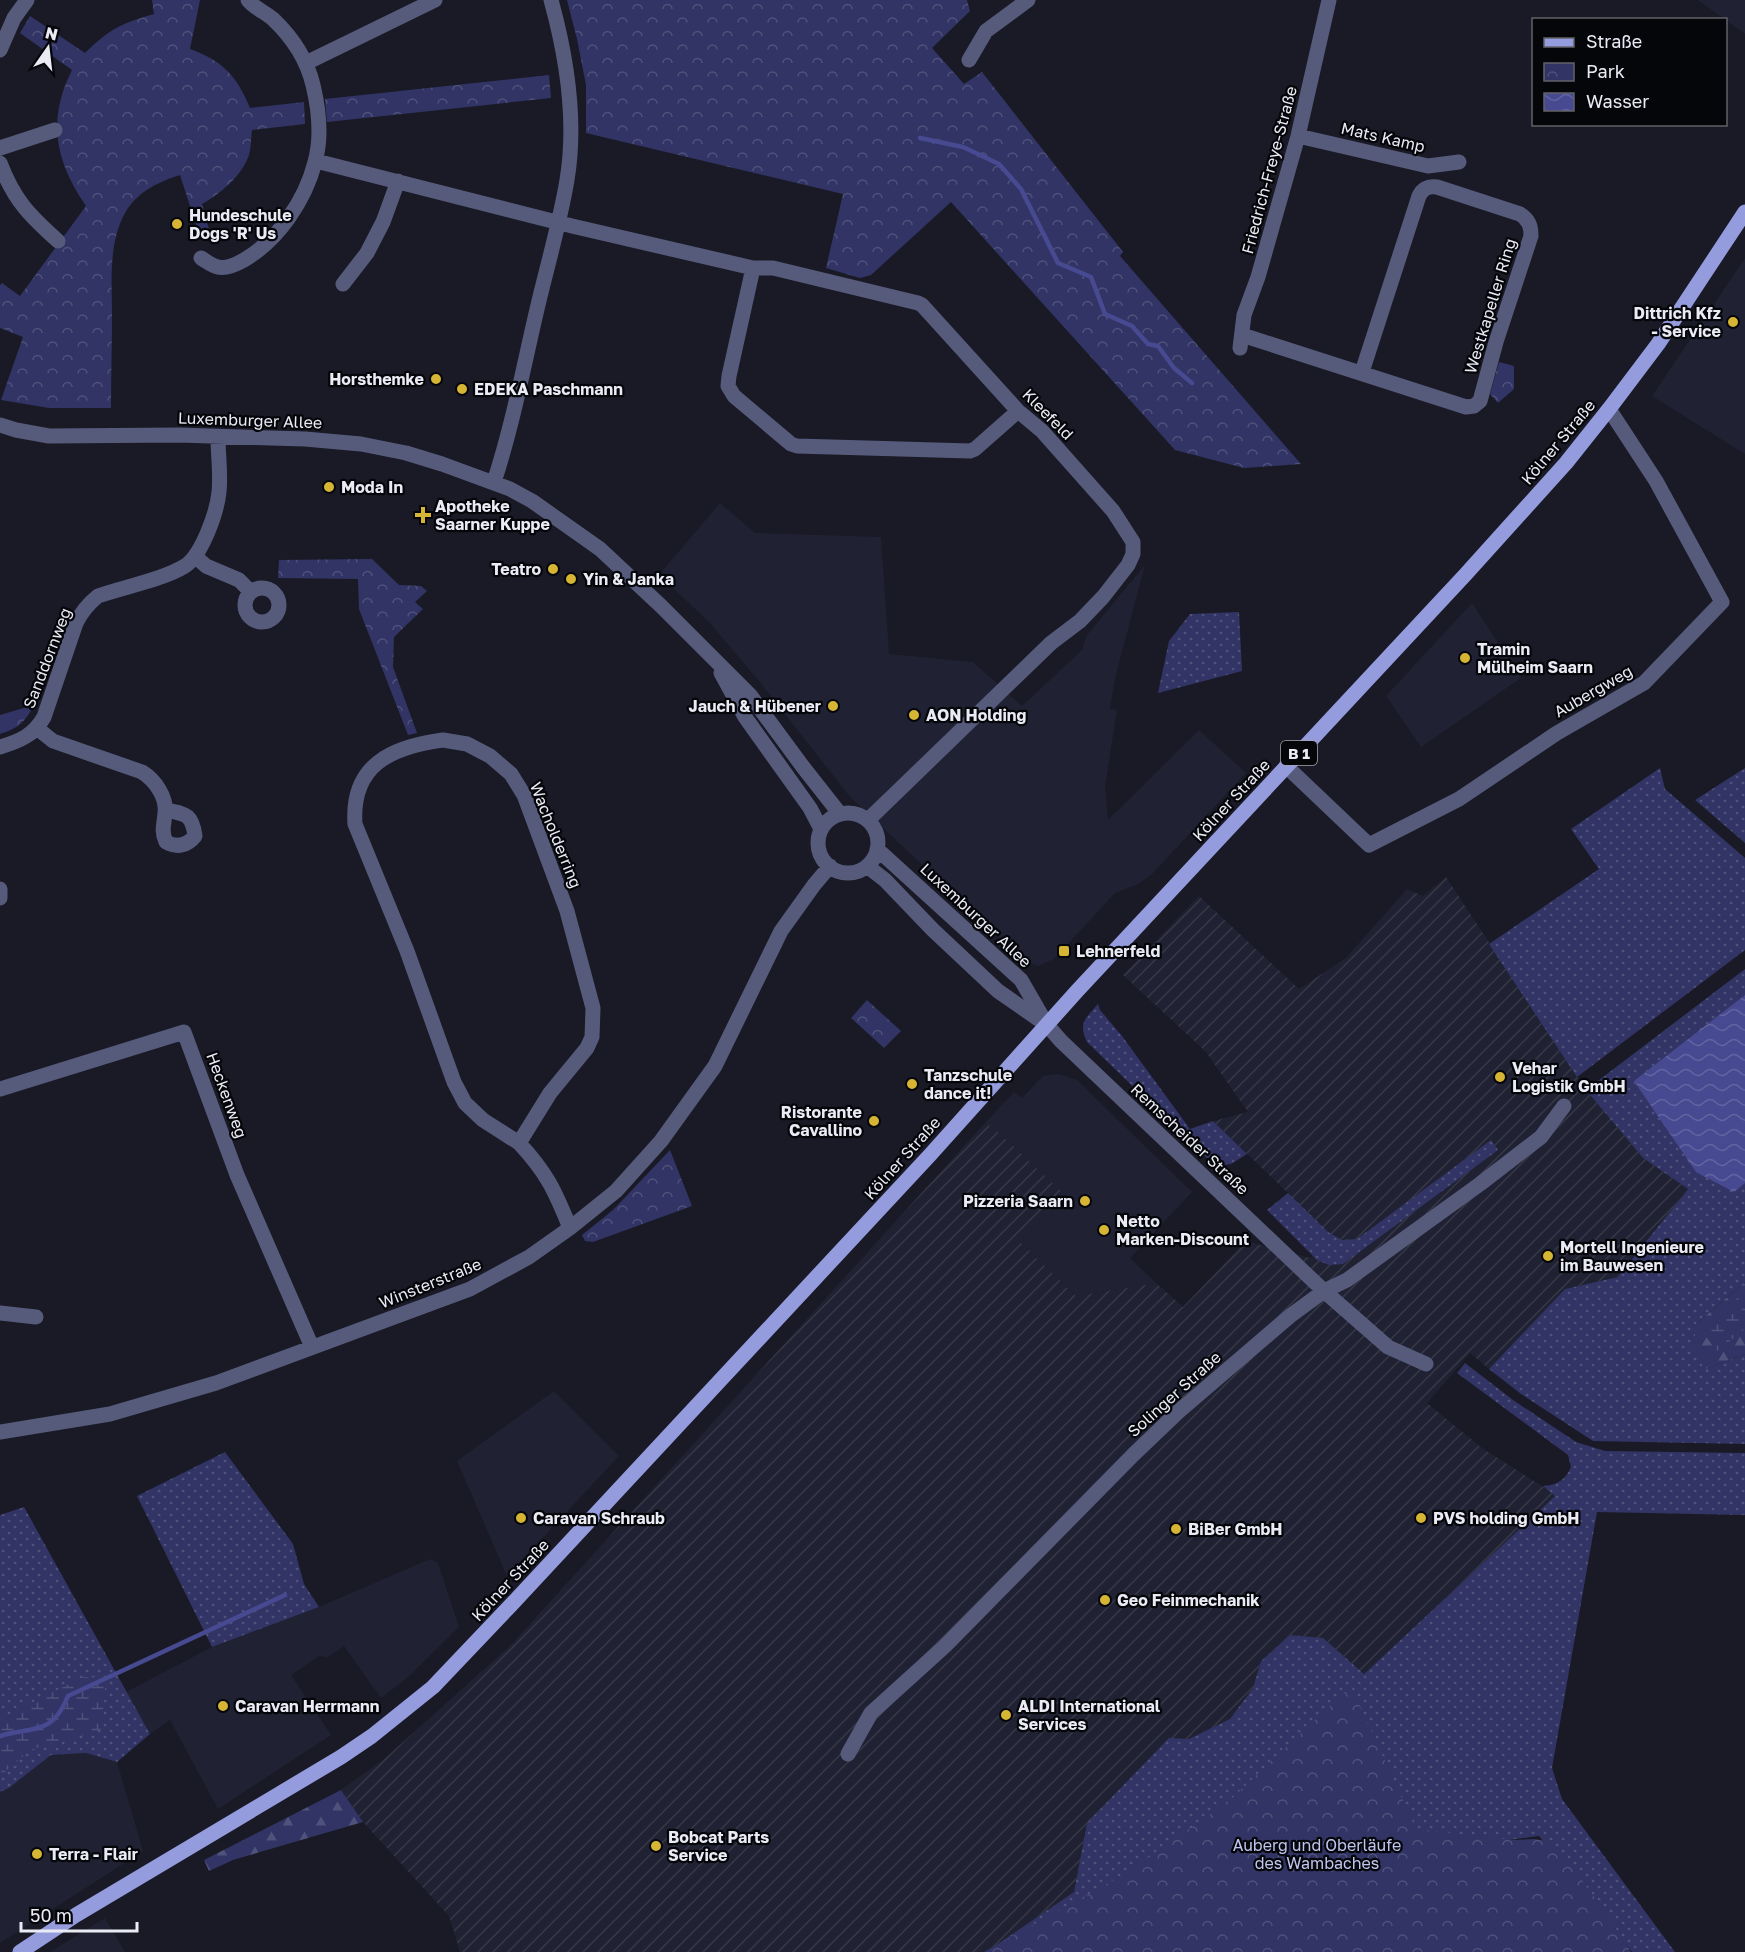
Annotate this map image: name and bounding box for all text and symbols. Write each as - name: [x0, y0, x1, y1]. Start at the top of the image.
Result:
- north arrow: [18, 18, 78, 78]
- legend: [1532, 18, 1727, 126]
- text: N: [43, 22, 60, 45]
- text: Straße: [1586, 30, 1642, 52]
- text: Park: [1586, 60, 1625, 82]
- street label: Friedrich-Freye-Straße: [1237, 84, 1301, 256]
- text: Wasser: [1586, 90, 1649, 112]
- street label: Mats Kamp: [1339, 118, 1427, 156]
- place label: Hundeschule Dogs 'R' Us: [189, 205, 292, 243]
- marker: Hundeschule Dogs 'R' Us: [170, 217, 184, 231]
- street label: Westkapeller Ring: [1460, 236, 1520, 376]
- place label: Dittrich Kfz - Service: [1634, 303, 1721, 341]
- marker: Dittrich Kfz - Service: [1726, 315, 1740, 329]
- place label: Horsthemke: [329, 369, 424, 389]
- marker: Horsthemke: [429, 372, 443, 386]
- place label: EDEKA Paschmann: [474, 379, 623, 399]
- marker: EDEKA Paschmann: [455, 382, 469, 396]
- street label: Kleefeld: [1018, 384, 1078, 444]
- street label: Kölner Straße: [1517, 395, 1599, 489]
- street label: Luxemburger Allee: [177, 407, 323, 433]
- place label: Moda In: [341, 477, 403, 497]
- marker: Moda In: [322, 480, 336, 494]
- place label: Apotheke Saarner Kuppe: [435, 496, 550, 534]
- marker: Apotheke Saarner Kuppe: [416, 508, 430, 522]
- place label: Teatro: [491, 559, 541, 579]
- marker: Teatro: [546, 562, 560, 576]
- place label: Yin & Janka: [583, 569, 674, 589]
- marker: Yin & Janka: [564, 572, 578, 586]
- street label: Sanddornweg: [19, 605, 75, 711]
- place label: Tramin Mülheim Saarn: [1477, 639, 1593, 677]
- marker: Tramin Mülheim Saarn: [1458, 651, 1472, 665]
- street label: Aubergweg: [1550, 661, 1636, 721]
- place label: Jauch & Hübener: [689, 696, 821, 716]
- marker: Jauch & Hübener: [826, 699, 840, 713]
- place label: AON Holding: [926, 705, 1026, 725]
- marker: AON Holding: [907, 708, 921, 722]
- road number: B 1: [1281, 741, 1317, 765]
- street label: Kölner Straße: [1188, 755, 1274, 845]
- street label: Wacholderring: [526, 779, 586, 891]
- street label: Luxemburger Allee: [916, 858, 1036, 972]
- place label: Lehnerfeld: [1076, 941, 1160, 961]
- marker: Lehnerfeld: [1057, 944, 1071, 958]
- street label: Heckenweg: [202, 1049, 252, 1141]
- place label: Vehar Logistik GmbH: [1512, 1058, 1626, 1096]
- place label: Tanzschule dance it!: [924, 1065, 1012, 1103]
- marker: Vehar Logistik GmbH: [1493, 1070, 1507, 1084]
- marker: Tanzschule dance it!: [905, 1077, 919, 1091]
- street label: Remscheider Straße: [1127, 1079, 1253, 1199]
- place label: Ristorante Cavallino: [781, 1102, 862, 1140]
- street label: Kölner Straße: [860, 1112, 944, 1204]
- marker: Ristorante Cavallino: [867, 1114, 881, 1128]
- place label: Pizzeria Saarn: [963, 1191, 1073, 1211]
- marker: Pizzeria Saarn: [1078, 1194, 1092, 1208]
- place label: Netto Marken-Discount: [1116, 1211, 1249, 1249]
- marker: Netto Marken-Discount: [1097, 1223, 1111, 1237]
- place label: Mortell Ingenieure im Bauwesen: [1560, 1237, 1704, 1275]
- marker: Mortell Ingenieure im Bauwesen: [1541, 1249, 1555, 1263]
- street label: Winsterstraße: [376, 1253, 484, 1313]
- street label: Solinger Straße: [1123, 1347, 1225, 1441]
- place label: Caravan Schraub: [533, 1508, 665, 1528]
- place label: PVS holding GmbH: [1433, 1508, 1579, 1528]
- marker: Caravan Schraub: [514, 1511, 528, 1525]
- marker: PVS holding GmbH: [1414, 1511, 1428, 1525]
- place label: BiBer GmbH: [1188, 1519, 1282, 1539]
- marker: BiBer GmbH: [1169, 1522, 1183, 1536]
- street label: Kölner Straße: [467, 1535, 553, 1625]
- place label: Geo Feinmechanik: [1117, 1590, 1260, 1610]
- marker: Geo Feinmechanik: [1098, 1593, 1112, 1607]
- place label: Caravan Herrmann: [235, 1696, 379, 1716]
- place label: ALDI International Services: [1018, 1696, 1161, 1734]
- marker: Caravan Herrmann: [216, 1699, 230, 1713]
- marker: ALDI International Services: [999, 1708, 1013, 1722]
- place label: Bobcat Parts Service: [668, 1827, 769, 1865]
- park label: Auberg und Oberläufe des Wambaches: [1233, 1835, 1401, 1873]
- marker: Bobcat Parts Service: [649, 1839, 663, 1853]
- place label: Terra - Flair: [49, 1844, 138, 1864]
- marker: Terra - Flair: [30, 1847, 44, 1861]
- scale bar: [21, 1895, 136, 1933]
- text: 50 m: [30, 1904, 72, 1926]

